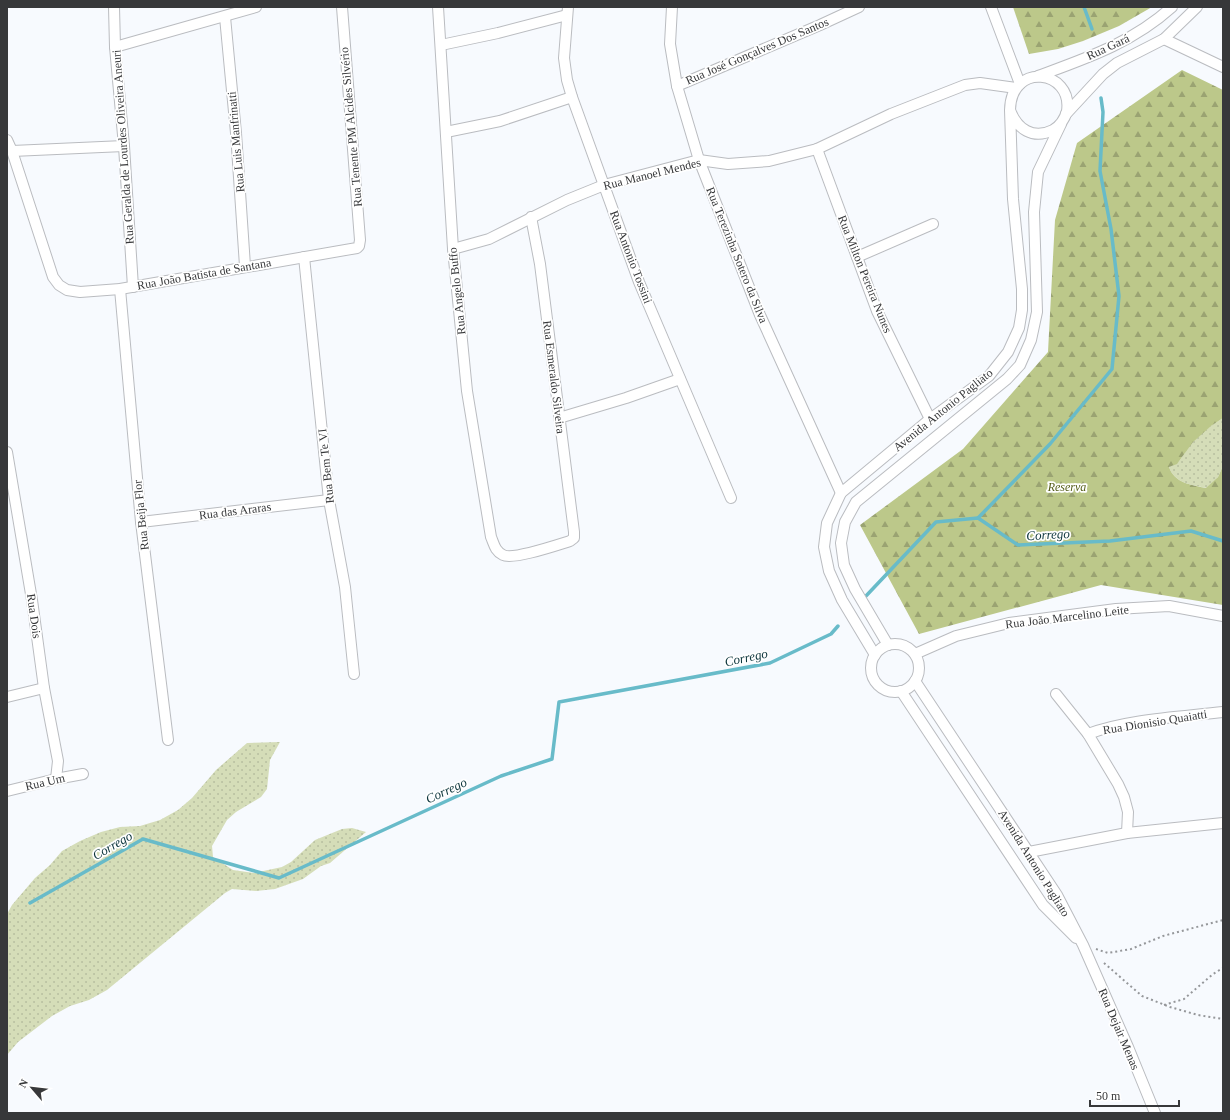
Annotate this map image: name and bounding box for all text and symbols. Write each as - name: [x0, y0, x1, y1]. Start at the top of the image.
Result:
- street label: Rua José Gonçalves Dos Santos: [683, 14, 831, 88]
- street label: Rua Gará: [1084, 31, 1132, 63]
- street label: Rua Tenente PM Alcides Silvério: [337, 47, 365, 207]
- street label: Rua Geralda de Lourdes Oliveira Aneuri: [109, 49, 137, 245]
- street label: Rua Luis Manfrinatti: [225, 90, 247, 193]
- street label: Rua Manoel Mendes: [602, 155, 703, 193]
- street label: Rua Terezinha Sotero da Silva: [703, 185, 771, 326]
- street label: Rua Antonio Tossini: [607, 209, 655, 306]
- street label: Rua Milton Pereira Nunes: [835, 213, 895, 335]
- street label: Rua Angelo Buffo: [445, 247, 469, 335]
- street label: Rua João Batista de Santana: [136, 255, 273, 293]
- street label: Rua Esmeraldo Silveira: [540, 320, 568, 435]
- street label: Avenida Antonio Pagliato: [891, 366, 995, 454]
- street label: Rua Bem Te VI: [315, 428, 337, 504]
- street label: Rua Beija Flor: [130, 479, 152, 551]
- park label: Reserva: [1047, 480, 1086, 494]
- street label: Rua das Araras: [198, 500, 272, 522]
- water label: Corrego: [1026, 526, 1071, 543]
- street label: Rua Dois: [24, 593, 44, 640]
- street label: Rua João Marcelino Leite: [1004, 602, 1130, 632]
- water label: Corrego: [723, 646, 769, 669]
- street label: Rua Dionisio Quaiatti: [1102, 707, 1209, 737]
- street label: Rua Um: [24, 770, 67, 793]
- water label: Corrego: [423, 774, 470, 806]
- street label: Avenida Antonio Pagliato: [995, 807, 1073, 919]
- water label: Corrego: [90, 828, 135, 863]
- street label: Rua Dejair Menas: [1095, 986, 1143, 1072]
- north arrow: [12, 1068, 52, 1108]
- text: N: [16, 1077, 30, 1090]
- scale bar: [1090, 1082, 1179, 1108]
- text: 50 m: [1096, 1089, 1121, 1103]

